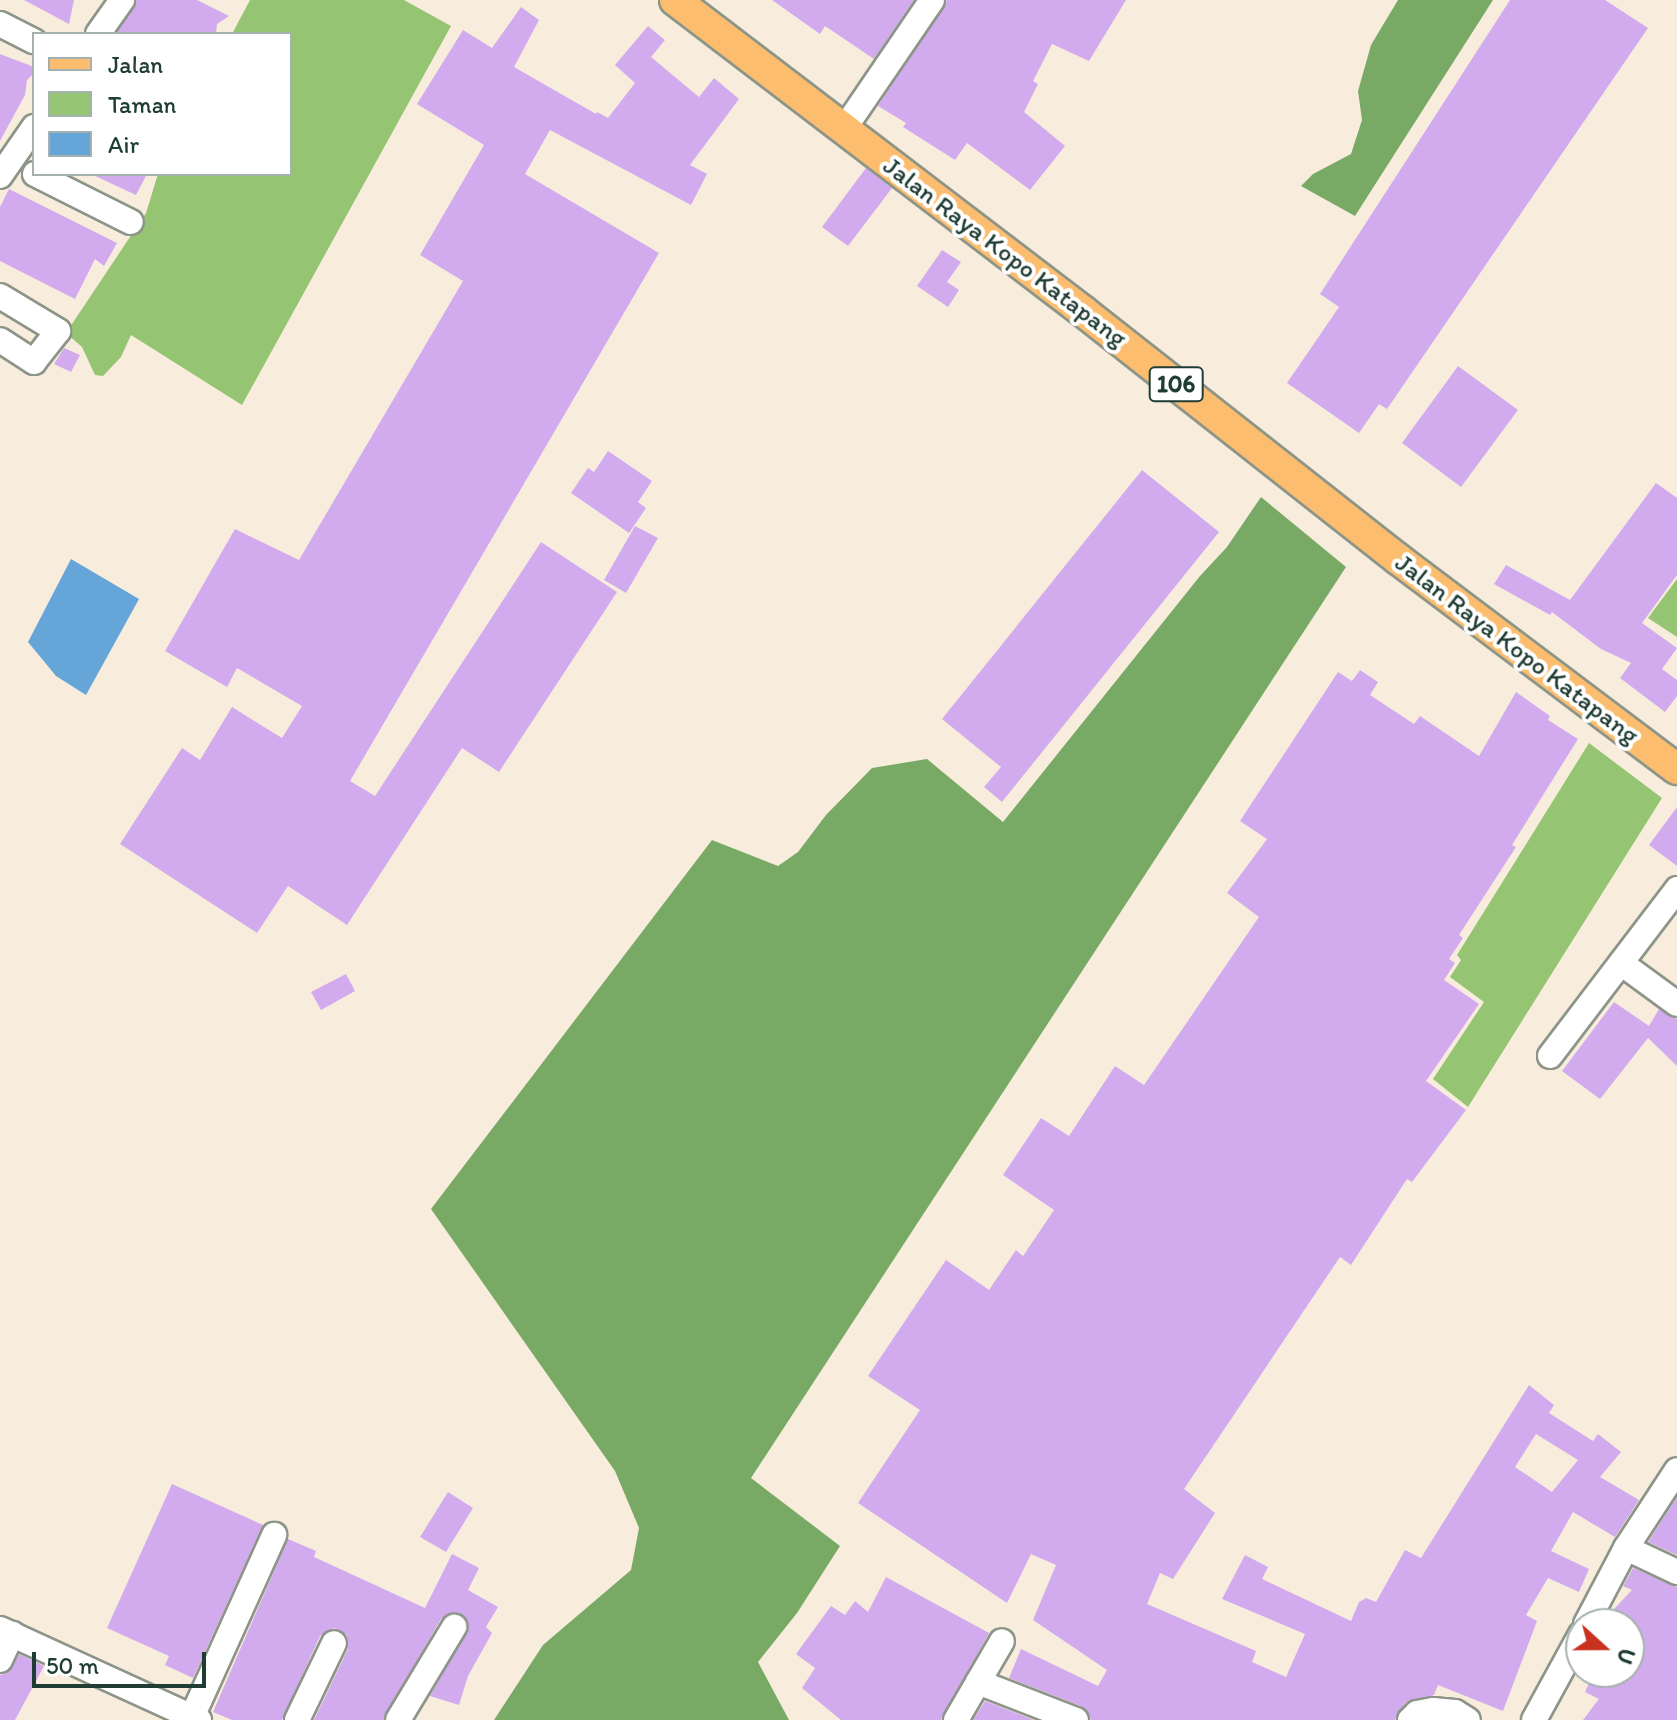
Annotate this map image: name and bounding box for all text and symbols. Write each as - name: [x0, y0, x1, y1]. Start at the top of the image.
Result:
- legend: [32, 32, 292, 176]
- text: Jalan: [108, 50, 163, 79]
- text: Taman: [108, 90, 176, 119]
- text: Air: [108, 130, 139, 159]
- street label: Jalan Raya Kopo Katapang: [878, 151, 1132, 353]
- road number: 106: [1148, 364, 1204, 404]
- street label: Jalan Raya Kopo Katapang: [1390, 548, 1644, 750]
- north arrow: [1565, 1608, 1645, 1688]
- scale bar: [36, 1636, 210, 1686]
- text: U: [1611, 1644, 1641, 1668]
- text: 50 m: [46, 1651, 99, 1680]

